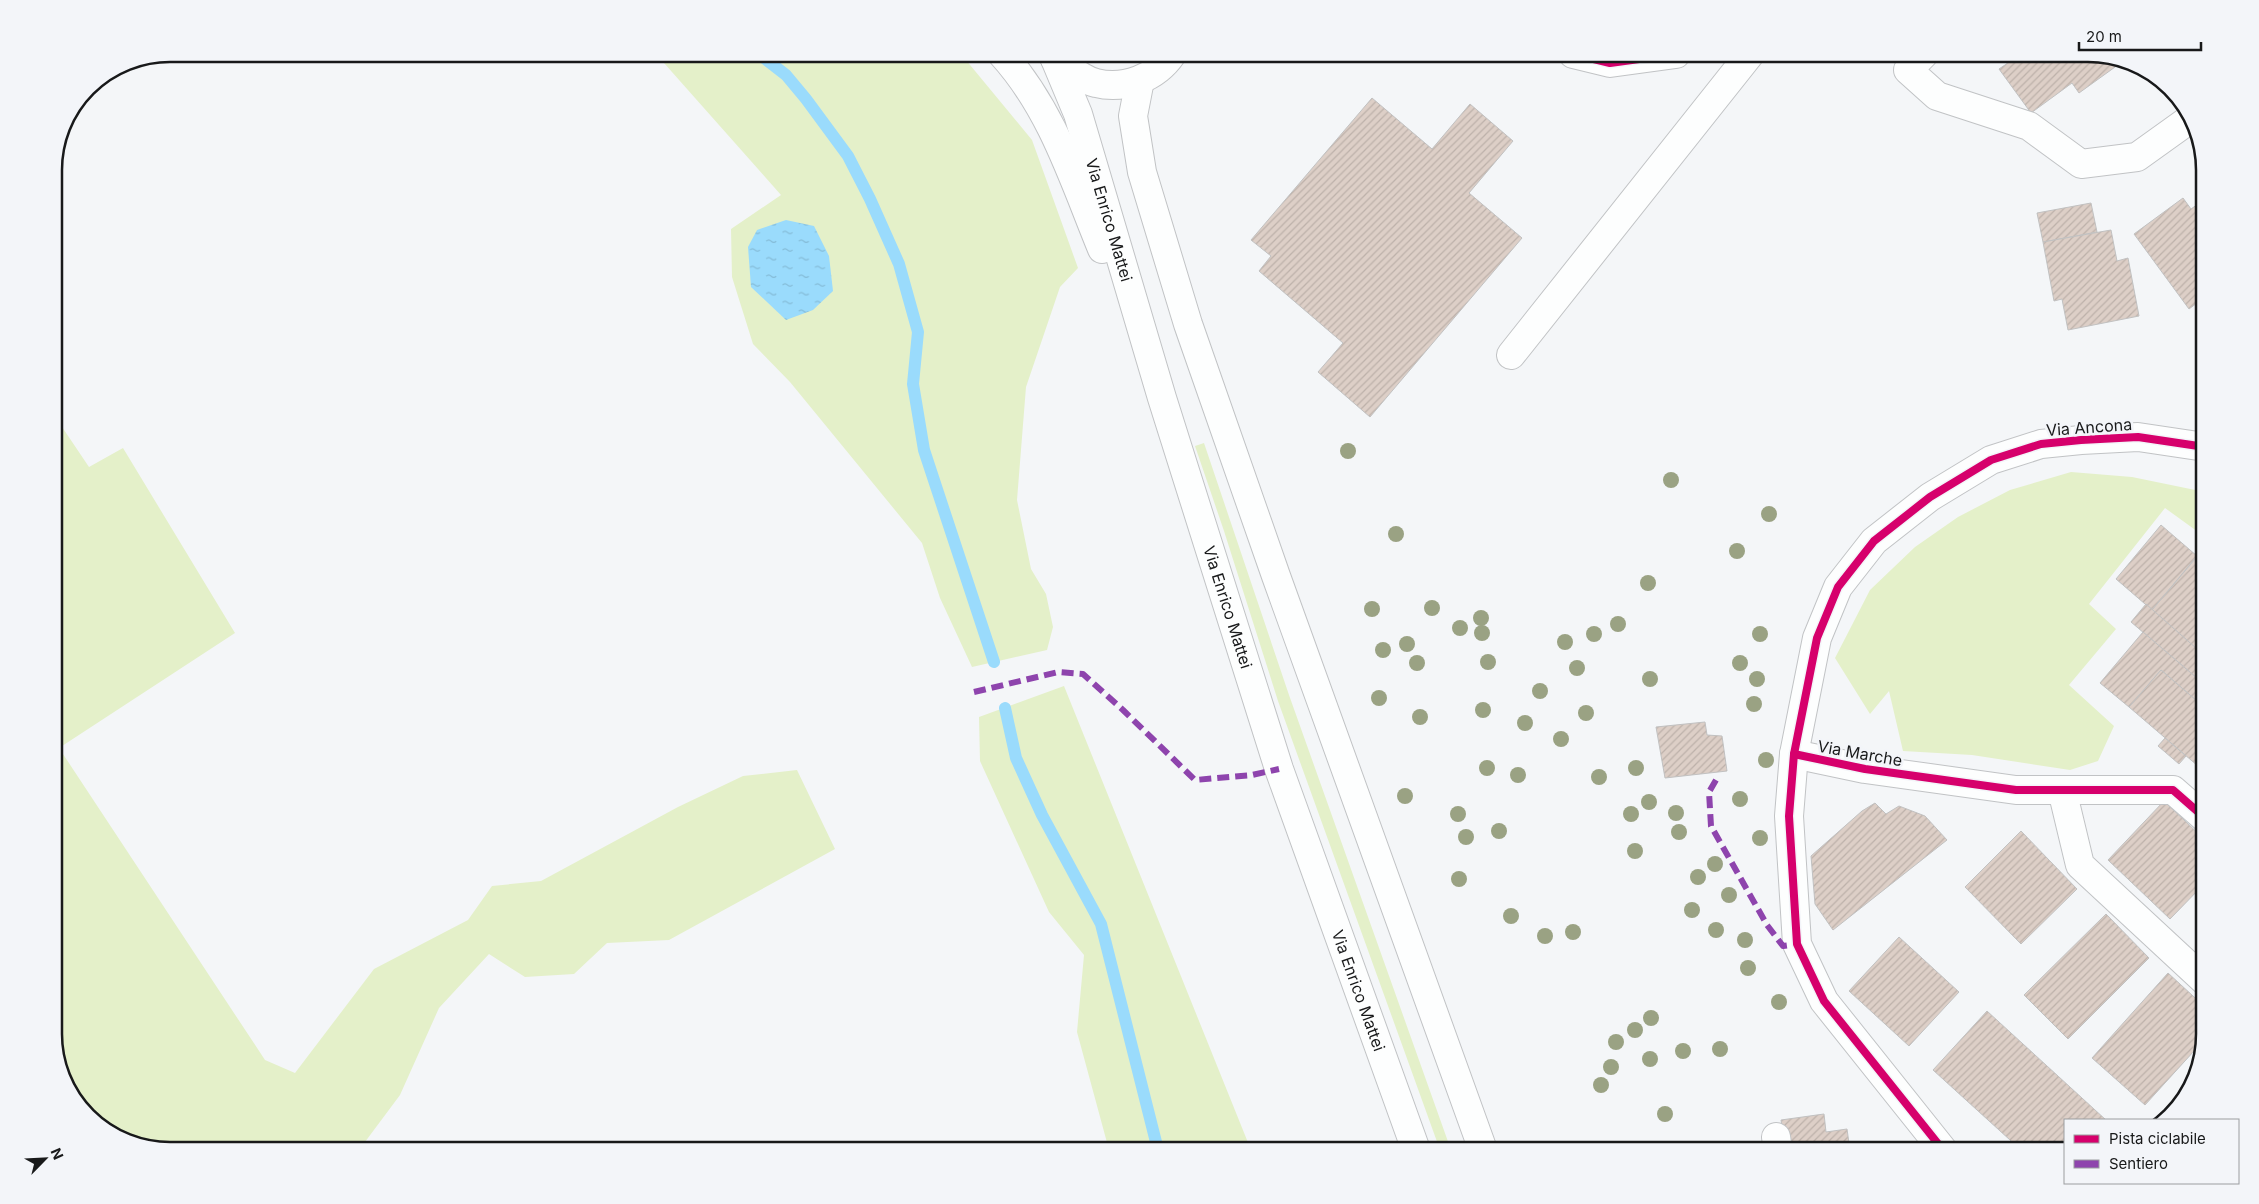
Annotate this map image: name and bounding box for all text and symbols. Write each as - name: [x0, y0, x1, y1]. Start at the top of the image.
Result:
- scale bar: [2079, 20, 2202, 52]
- text: 20 m: [2086, 27, 2122, 46]
- street label: Via Enrico Mattei: [1082, 156, 1137, 284]
- street label: Via Ancona: [2045, 414, 2133, 440]
- street label: Via Enrico Mattei: [1199, 543, 1257, 671]
- street label: Via Marche: [1816, 736, 1904, 770]
- street label: Via Enrico Mattei: [1328, 927, 1390, 1054]
- legend: [2064, 1119, 2239, 1184]
- text: Pista ciclabile: [2109, 1129, 2206, 1148]
- north arrow: [20, 1134, 70, 1184]
- text: N: [47, 1145, 67, 1162]
- text: Sentiero: [2109, 1154, 2168, 1173]

